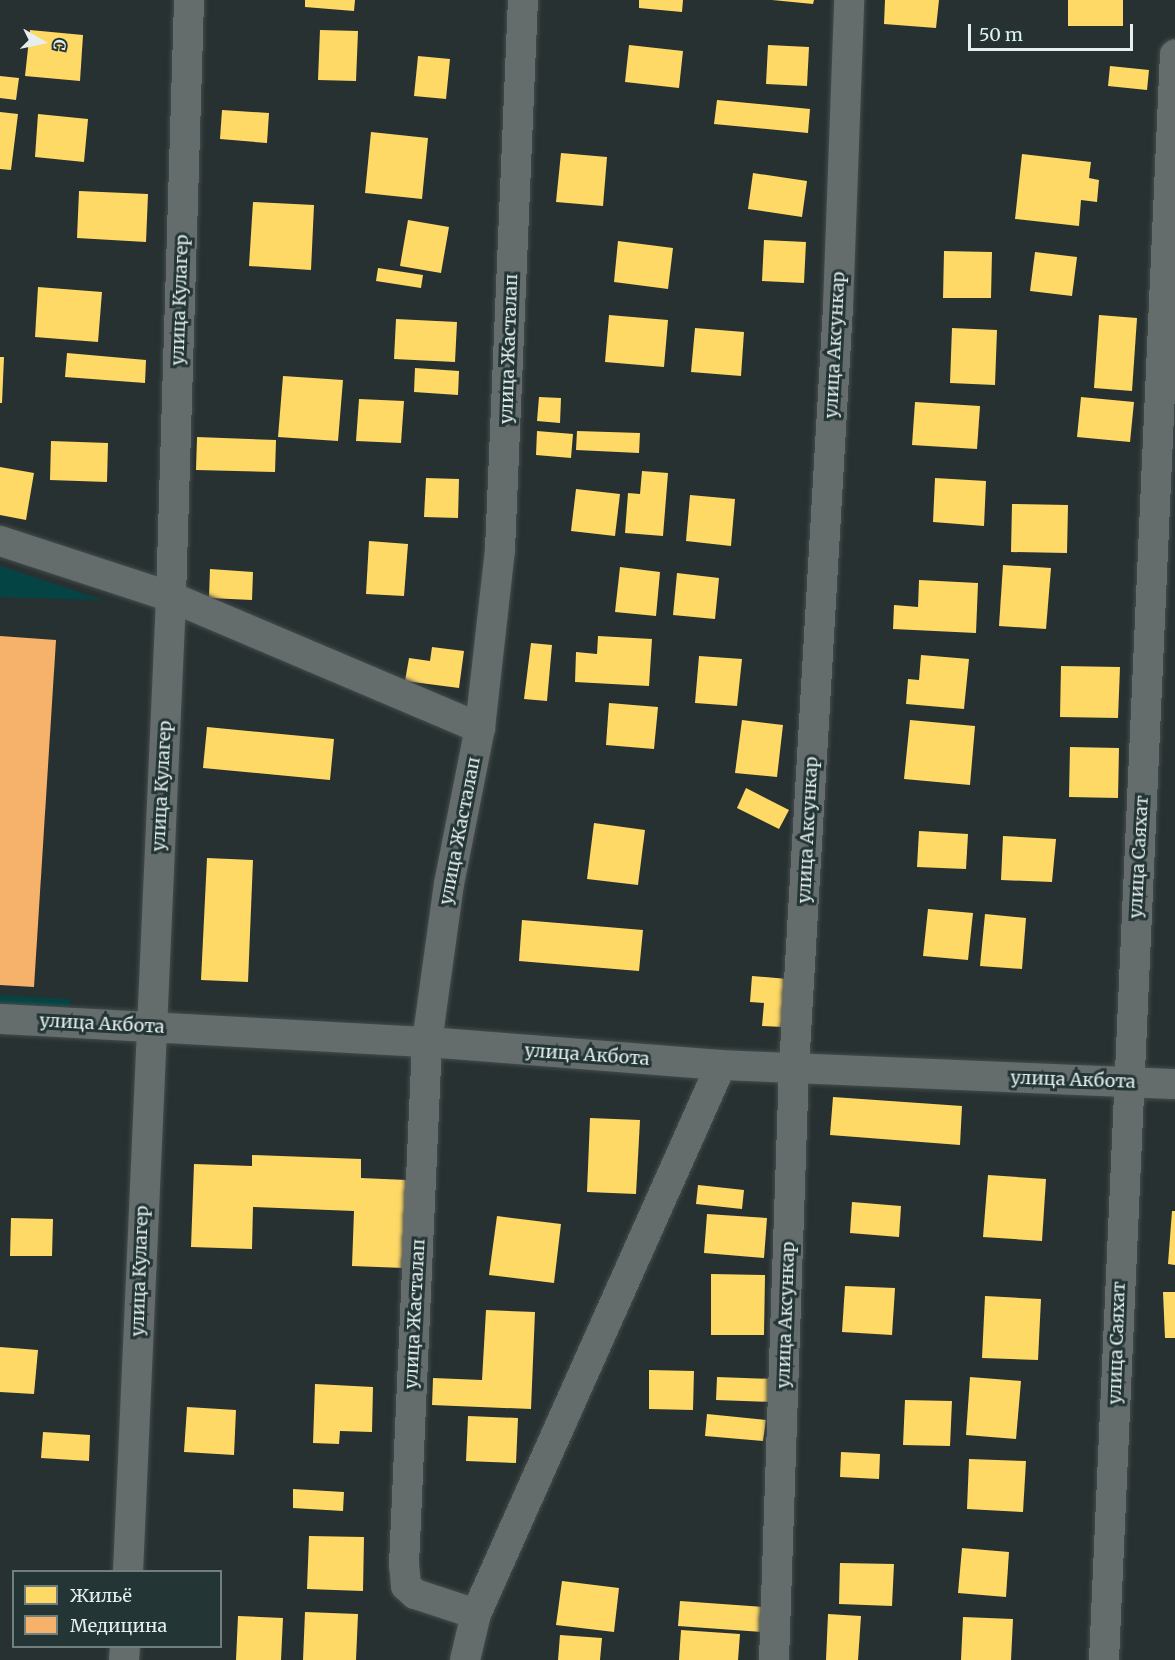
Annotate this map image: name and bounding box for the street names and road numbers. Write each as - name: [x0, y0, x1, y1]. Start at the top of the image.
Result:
- street label: улица Кулагер: [167, 234, 193, 366]
- street label: улица Аксункар: [820, 271, 850, 419]
- street label: улица Жасталап: [496, 274, 522, 424]
- street label: улица Кулагер: [148, 720, 176, 852]
- street label: улица Жасталап: [435, 755, 485, 907]
- street label: улица Аксункар: [793, 756, 823, 904]
- street label: улица Саяхат: [1125, 795, 1153, 919]
- street label: улица Акбота: [39, 1010, 165, 1038]
- street label: улица Акбота: [524, 1040, 650, 1070]
- street label: улица Акбота: [1010, 1067, 1136, 1093]
- street label: улица Кулагер: [127, 1205, 153, 1337]
- street label: улица Жасталап: [400, 1238, 430, 1390]
- street label: улица Аксункар: [773, 1241, 799, 1389]
- street label: улица Саяхат: [1104, 1281, 1130, 1405]

